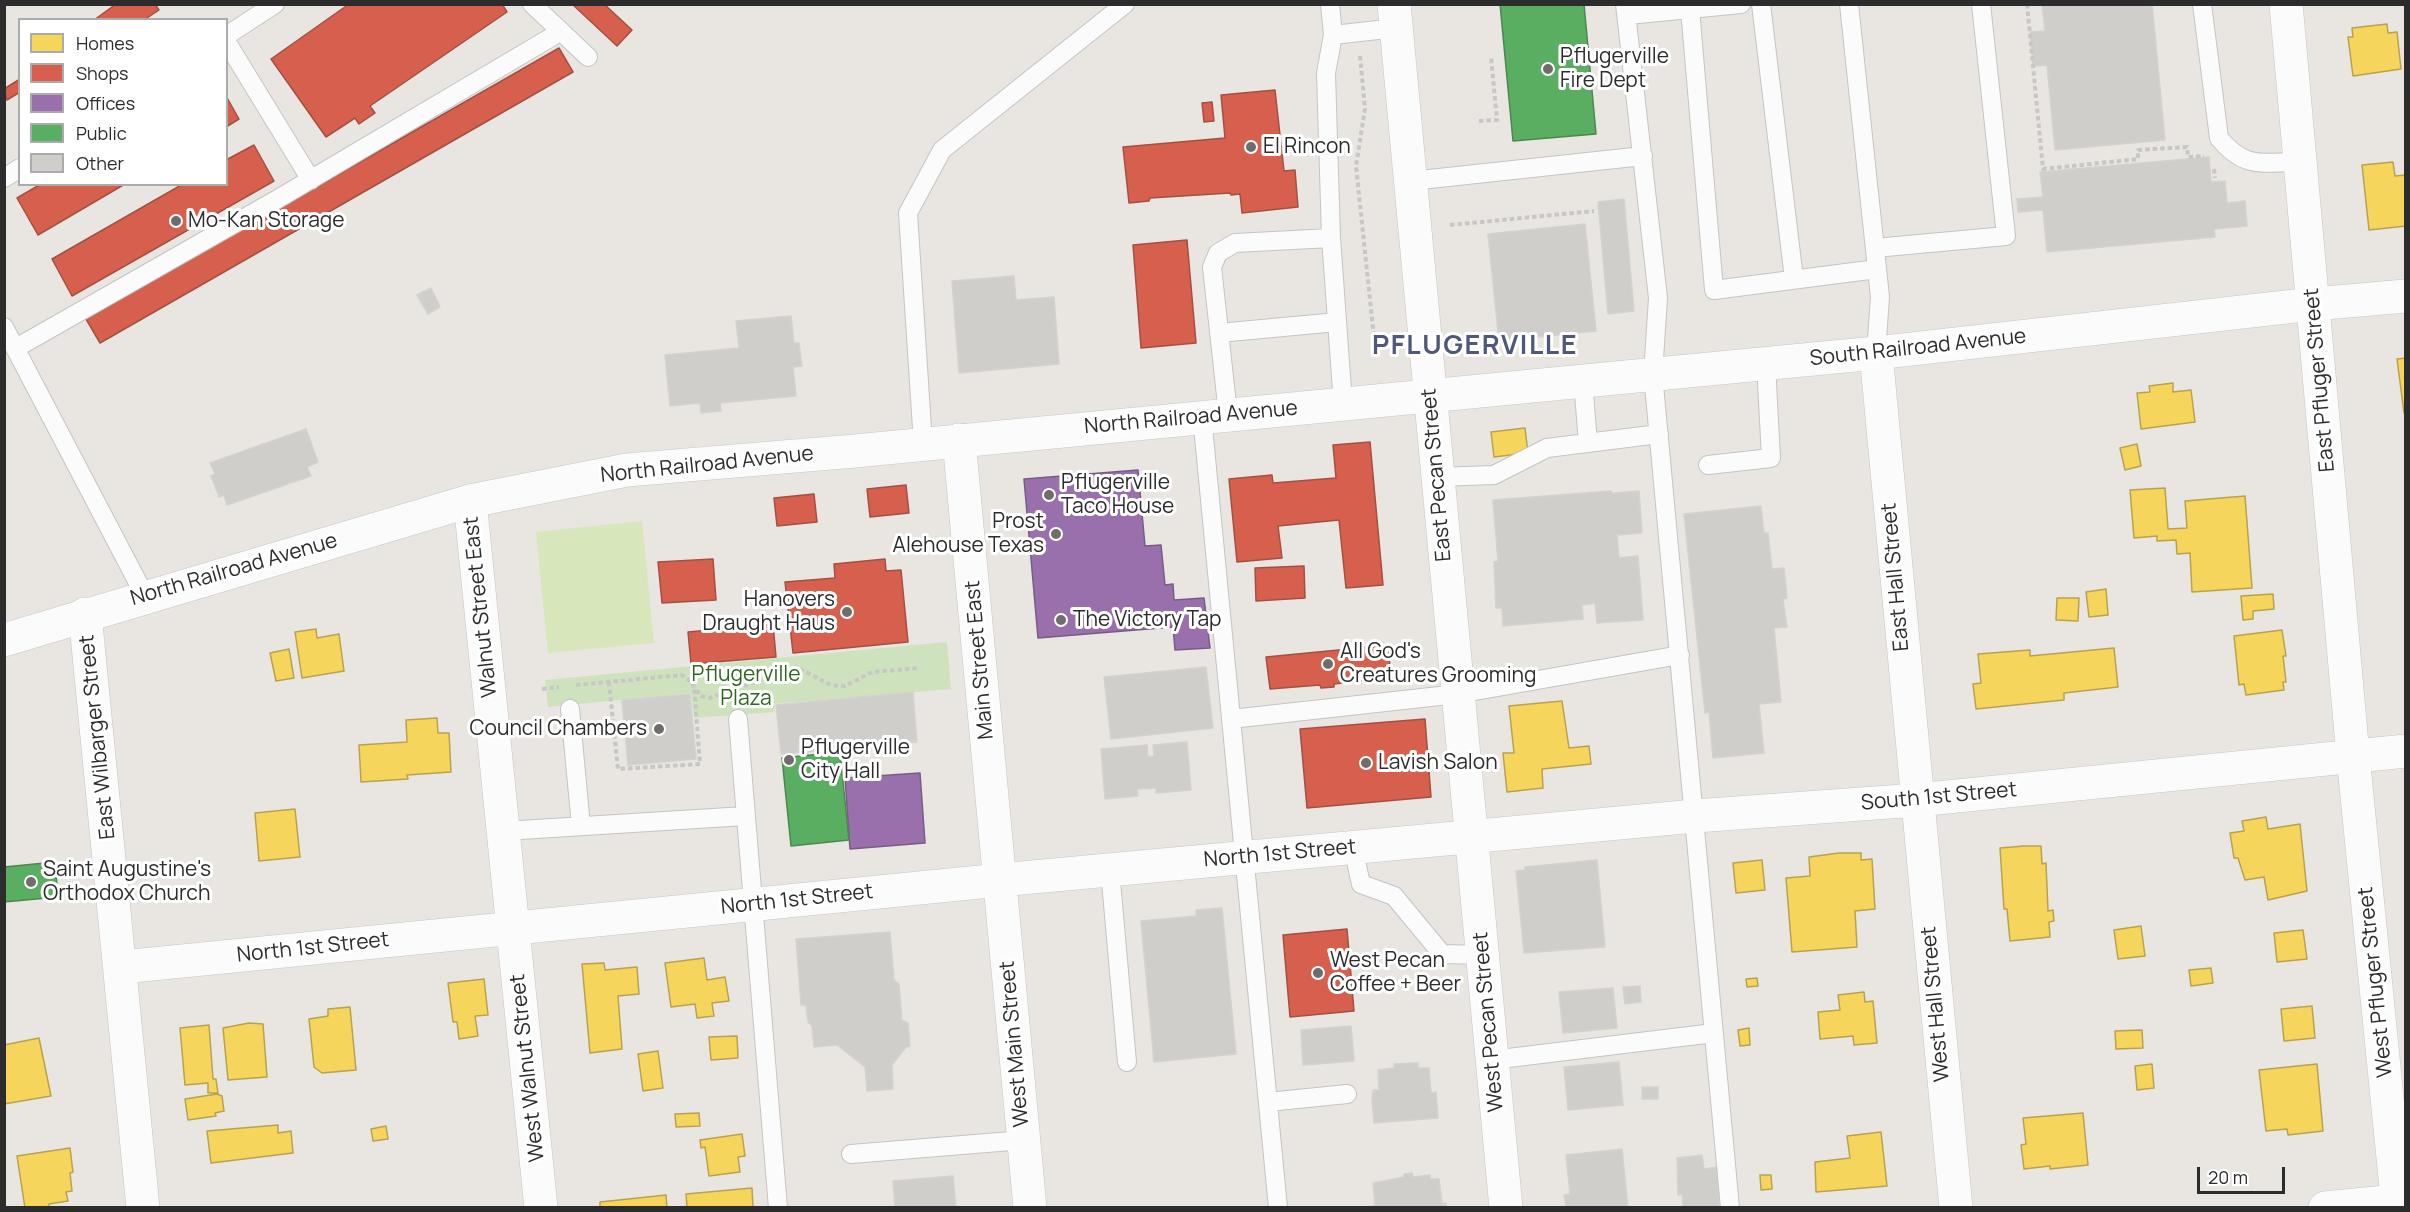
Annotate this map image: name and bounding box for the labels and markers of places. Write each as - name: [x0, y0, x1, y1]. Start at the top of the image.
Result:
- place label: Pflugerville Fire Dept: [1560, 44, 1669, 94]
- marker: Pflugerville Fire Dept: [1541, 62, 1555, 76]
- place label: El Rincon: [1263, 134, 1351, 160]
- marker: El Rincon: [1244, 140, 1258, 154]
- place label: Mo-Kan Storage: [188, 208, 345, 234]
- marker: Mo-Kan Storage: [169, 214, 183, 228]
- place label: Pflugerville Taco House: [1061, 470, 1174, 520]
- marker: Pflugerville Taco House: [1042, 488, 1056, 502]
- place label: Prost Alehouse Texas: [893, 509, 1044, 559]
- marker: Prost Alehouse Texas: [1049, 527, 1063, 541]
- place label: Hanovers Draught Haus: [703, 587, 835, 637]
- marker: Hanovers Draught Haus: [840, 605, 854, 619]
- place label: The Victory Tap: [1073, 607, 1222, 633]
- marker: The Victory Tap: [1054, 613, 1068, 627]
- place label: All God's Creatures Grooming: [1340, 639, 1536, 689]
- marker: All God's Creatures Grooming: [1321, 657, 1335, 671]
- place label: Council Chambers: [470, 716, 647, 742]
- marker: Council Chambers: [652, 722, 666, 736]
- place label: Pflugerville City Hall: [801, 735, 910, 785]
- place label: Lavish Salon: [1378, 750, 1498, 776]
- marker: Pflugerville City Hall: [782, 753, 796, 767]
- marker: Lavish Salon: [1359, 756, 1373, 770]
- place label: Saint Augustine's Orthodox Church: [43, 857, 211, 907]
- marker: Saint Augustine's Orthodox Church: [24, 875, 38, 889]
- place label: West Pecan Coffee + Beer: [1330, 948, 1461, 998]
- marker: West Pecan Coffee + Beer: [1311, 966, 1325, 980]

